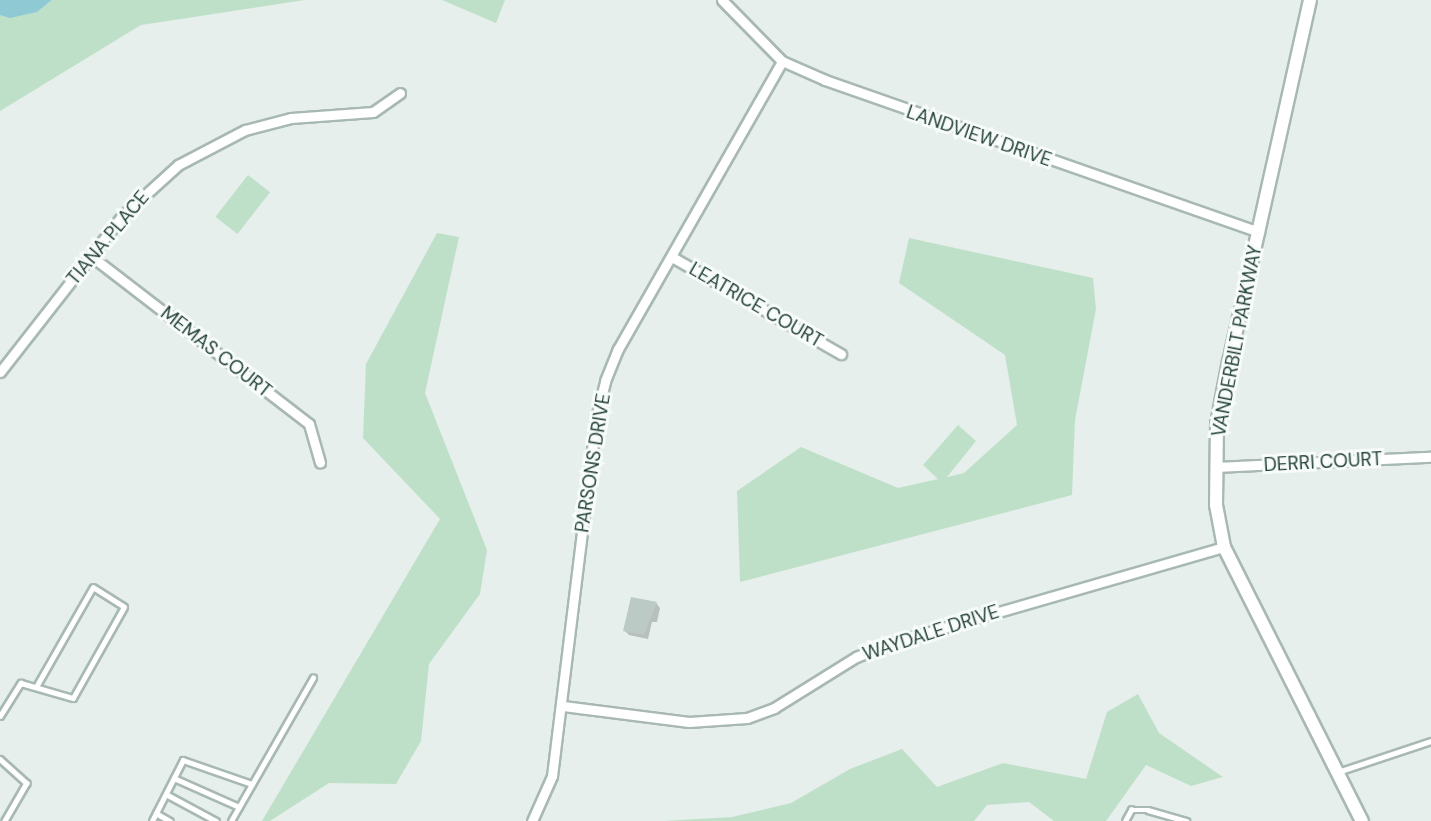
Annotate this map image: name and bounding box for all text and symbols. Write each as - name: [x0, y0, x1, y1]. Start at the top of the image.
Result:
- street label: LANDVIEW DRIVE: [903, 100, 1055, 172]
- street label: TIANA PLACE: [62, 186, 154, 290]
- street label: VANDERBILT PARKWAY: [1207, 243, 1267, 439]
- street label: LEATRICE COURT: [685, 258, 827, 352]
- street label: MEMAS COURT: [156, 302, 276, 402]
- street label: PARSONS DRIVE: [571, 392, 615, 534]
- street label: DERRI COURT: [1263, 448, 1383, 476]
- street label: WAYDALE DRIVE: [860, 600, 1002, 666]

